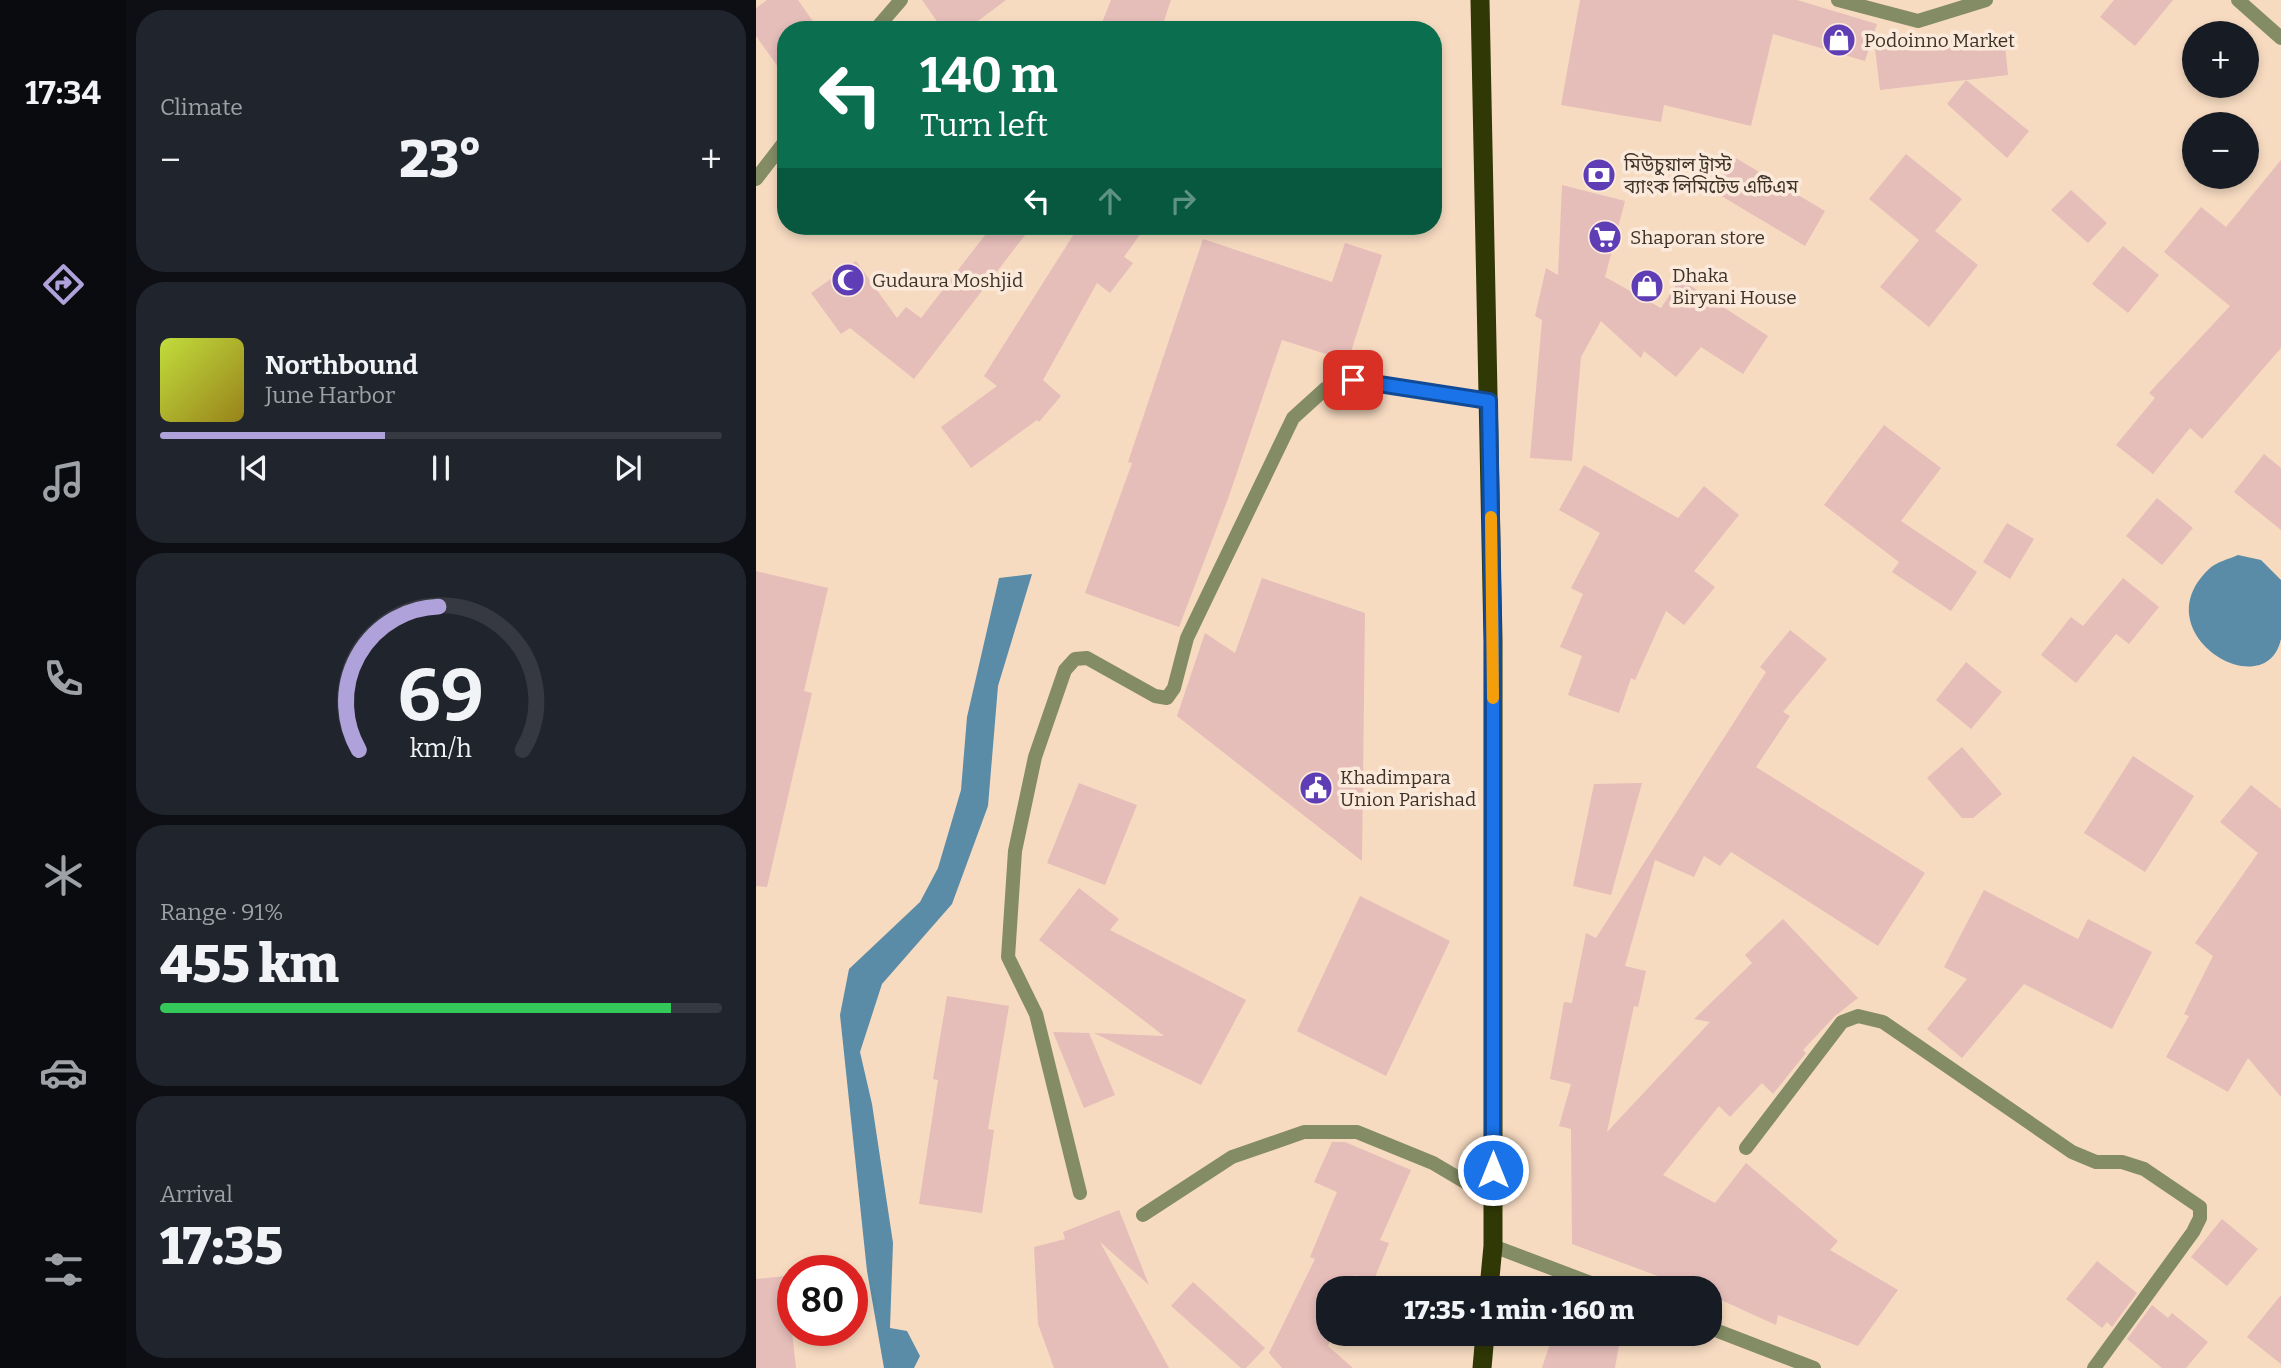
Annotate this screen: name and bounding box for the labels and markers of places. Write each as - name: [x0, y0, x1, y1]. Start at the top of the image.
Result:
- shop icon: Podoinno Market: [1820, 21, 1858, 59]
- place label: Podoinno Market: [1864, 29, 2015, 52]
- place label: মিউচুয়াল ট্রাস্ট ব্যাংক লিমিটেড এটিএম: [1623, 153, 1798, 198]
- bank icon: মিউচুয়াল ট্রাস্ট ব্যাংক লিমিটেড এটিএম: [1580, 156, 1618, 194]
- supermarket icon: Shaporan store: [1586, 218, 1624, 256]
- place label: Shaporan store: [1630, 226, 1765, 249]
- mosque icon: Gudaura Moshjid: [829, 261, 867, 299]
- place label: Dhaka Biryani House: [1672, 264, 1797, 309]
- shop icon: Dhaka Biryani House: [1628, 267, 1666, 305]
- place label: Gudaura Moshjid: [872, 269, 1023, 292]
- pin: [1323, 350, 1383, 410]
- place label: Khadimpara Union Parishad: [1340, 766, 1476, 811]
- public building icon: Khadimpara Union Parishad: [1297, 769, 1335, 807]

